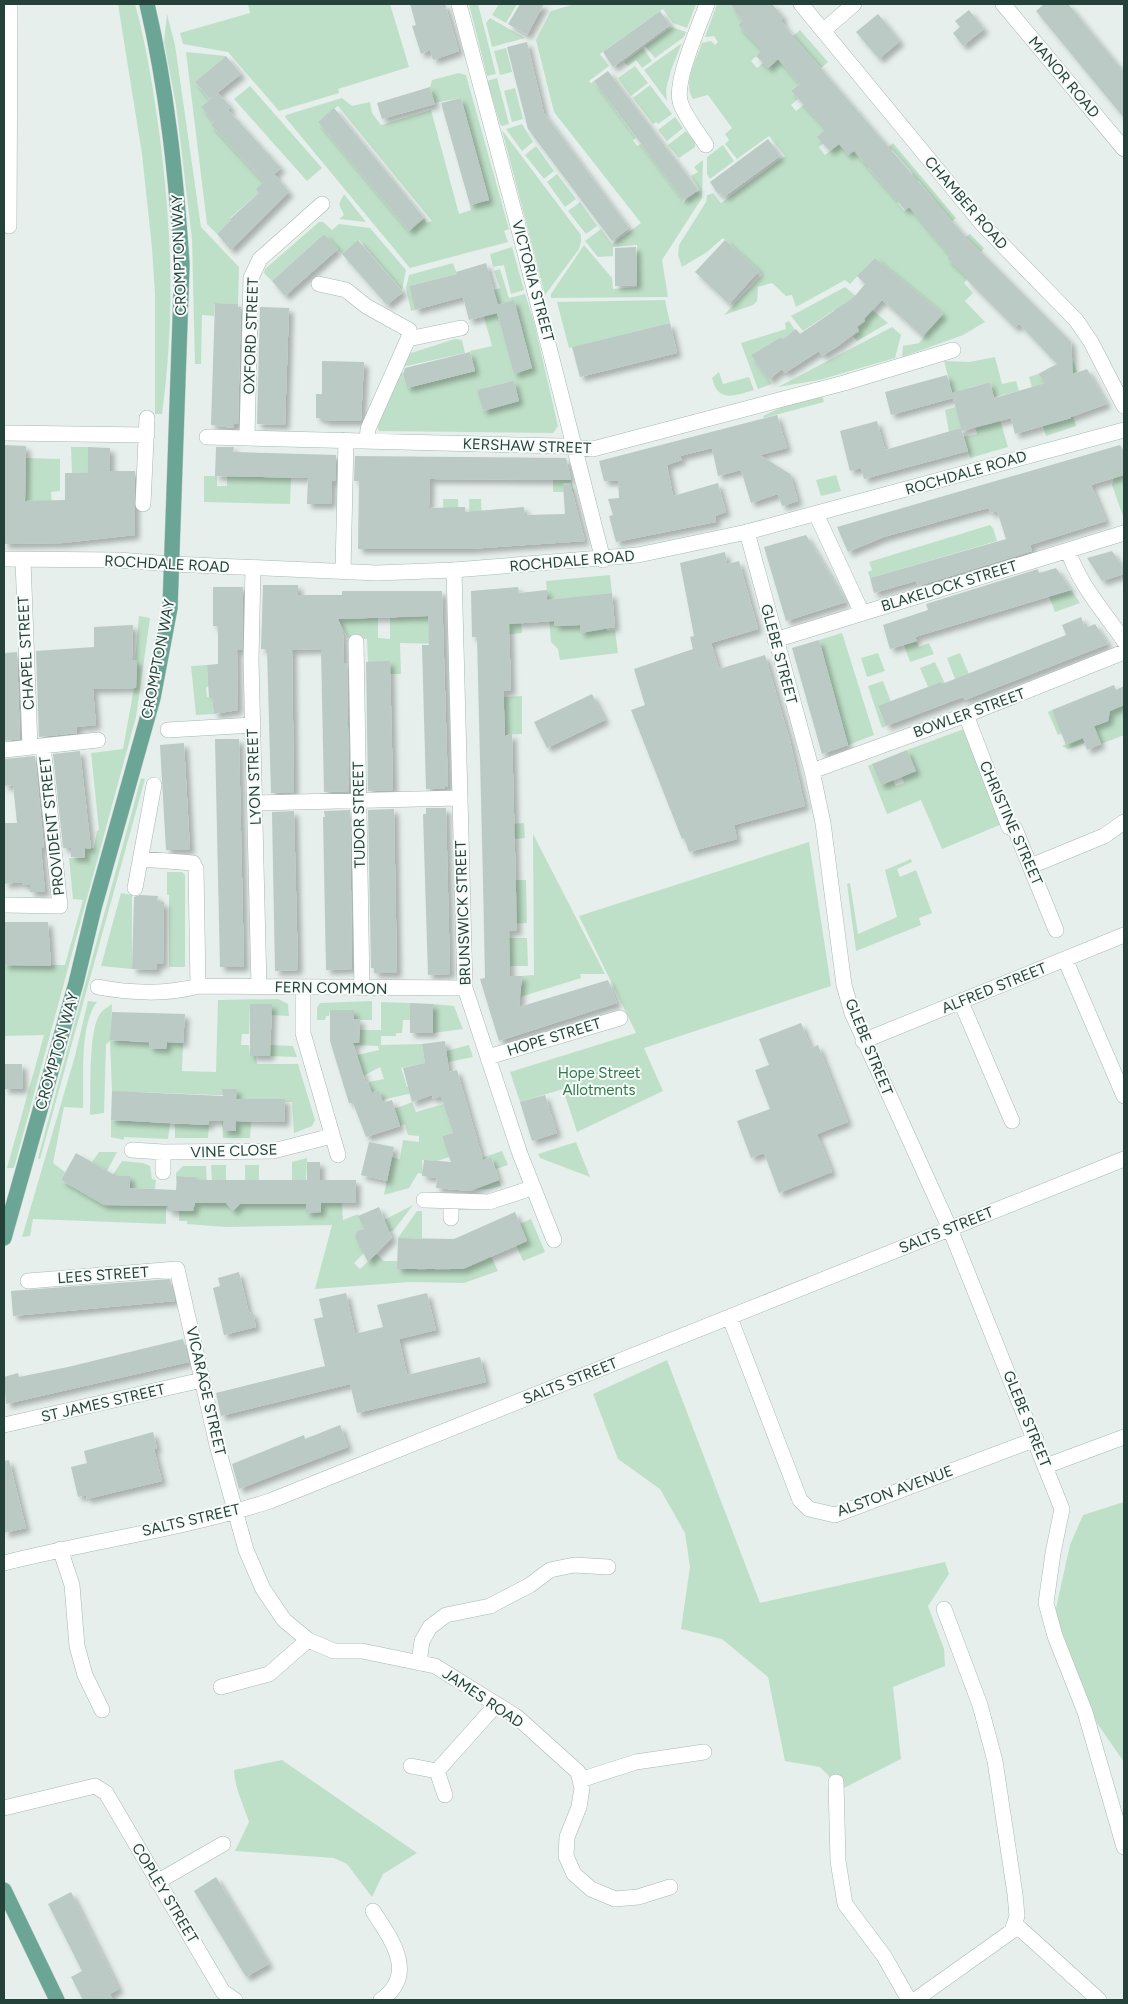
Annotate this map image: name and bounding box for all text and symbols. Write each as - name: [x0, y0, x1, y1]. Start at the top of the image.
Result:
- street label: MANOR ROAD: [1025, 33, 1103, 121]
- street label: CHAMBER ROAD: [921, 153, 1011, 253]
- street label: CROMPTON WAY: [168, 194, 190, 316]
- street label: VICTORIA STREET: [508, 218, 558, 345]
- street label: OXFORD STREET: [240, 277, 262, 395]
- street label: KERSHAW STREET: [462, 435, 592, 457]
- street label: ROCHDALE ROAD: [903, 447, 1029, 499]
- street label: ROCHDALE ROAD: [509, 547, 635, 575]
- street label: ROCHDALE ROAD: [104, 552, 230, 576]
- street label: BLAKELOCK STREET: [879, 557, 1020, 615]
- street label: CHAPEL STREET: [14, 595, 38, 711]
- street label: CROMPTON WAY: [138, 598, 178, 720]
- street label: GLEBE STREET: [757, 602, 801, 707]
- street label: BOWLER STREET: [911, 684, 1028, 742]
- street label: LYON STREET: [243, 728, 265, 826]
- street label: PROVIDENT STREET: [36, 755, 68, 896]
- street label: CHRISTINE STREET: [975, 758, 1047, 889]
- street label: TUDOR STREET: [349, 761, 369, 869]
- street label: BRUNSWICK STREET: [451, 839, 475, 986]
- street label: ALFRED STREET: [939, 959, 1050, 1017]
- street label: FERN COMMON: [274, 978, 388, 998]
- street label: CROMPTON WAY: [32, 990, 82, 1112]
- street label: GLEBE STREET: [841, 996, 897, 1099]
- street label: HOPE STREET: [505, 1014, 604, 1060]
- park label: Hope Street Allotments: [558, 1064, 641, 1099]
- street label: VINE CLOSE: [190, 1140, 278, 1162]
- street label: SALTS STREET: [896, 1203, 996, 1257]
- street label: LEES STREET: [57, 1263, 150, 1287]
- street label: VICARAGE STREET: [182, 1325, 230, 1458]
- street label: SALTS STREET: [520, 1354, 620, 1408]
- street label: GLEBE STREET: [999, 1368, 1055, 1471]
- street label: ST JAMES STREET: [39, 1380, 167, 1426]
- street label: ALSTON AVENUE: [834, 1462, 956, 1520]
- street label: SALTS STREET: [140, 1500, 243, 1540]
- street label: JAMES ROAD: [439, 1664, 527, 1732]
- street label: COPLEY STREET: [128, 1840, 202, 1947]

